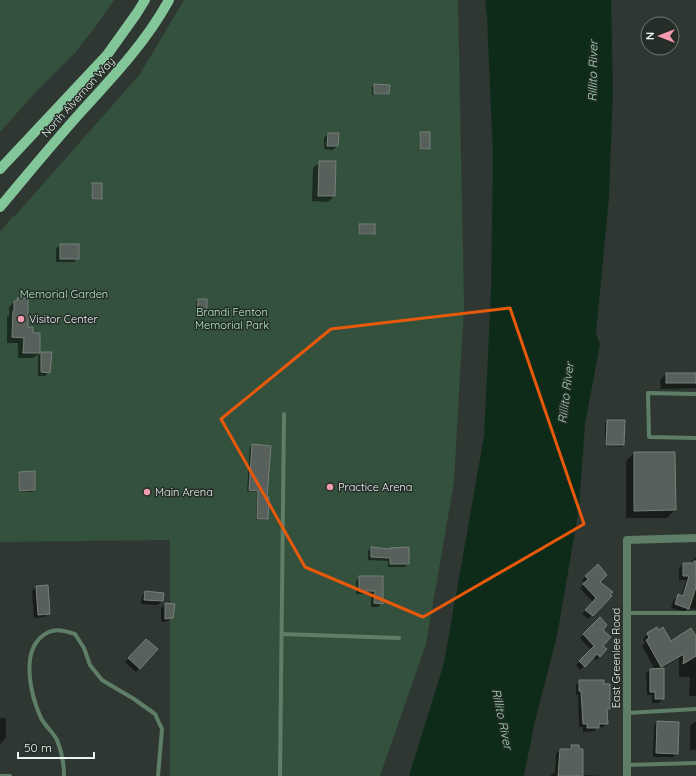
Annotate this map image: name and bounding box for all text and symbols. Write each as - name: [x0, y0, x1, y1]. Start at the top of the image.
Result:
- north arrow: [640, 16, 680, 56]
- text: N: [643, 32, 657, 40]
- water label: Rillito River: [584, 39, 601, 102]
- street label: North Alvernon Way: [38, 54, 118, 140]
- park label: Memorial Garden: [20, 287, 108, 301]
- park label: Brandi Fenton Memorial Park: [195, 305, 269, 332]
- place label: Visitor Center: [29, 312, 98, 326]
- marker: Visitor Center: [16, 314, 26, 324]
- water label: Rillito River: [554, 360, 577, 424]
- place label: Practice Arena: [338, 480, 412, 494]
- marker: Practice Arena: [325, 482, 335, 492]
- place label: Main Arena: [155, 485, 213, 499]
- marker: Main Arena: [142, 487, 152, 497]
- street label: East Greenlee Road: [609, 608, 623, 708]
- water label: Rillito River: [489, 687, 517, 752]
- scale bar: [18, 734, 94, 760]
- text: 50 m: [24, 740, 52, 755]

